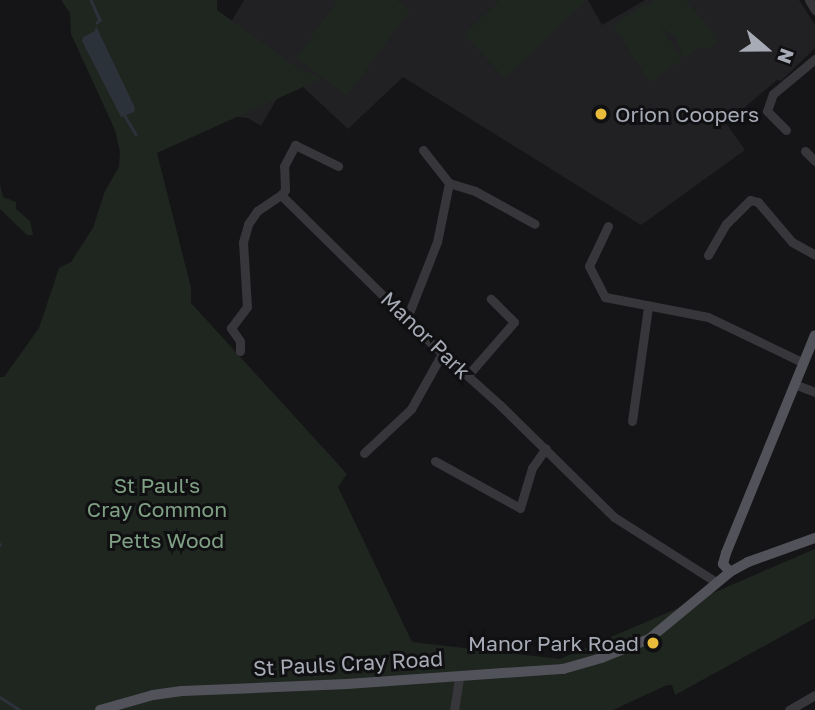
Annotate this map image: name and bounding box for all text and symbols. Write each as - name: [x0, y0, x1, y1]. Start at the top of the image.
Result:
- north arrow: [731, 14, 801, 84]
- text: N: [773, 46, 799, 67]
- place label: Orion Coopers: [615, 101, 759, 127]
- marker: Orion Coopers: [593, 106, 609, 122]
- street label: Manor Park: [376, 286, 476, 384]
- park label: St Paul's Cray Common: [87, 472, 227, 522]
- park label: Petts Wood: [108, 527, 224, 553]
- place label: Manor Park Road: [468, 630, 639, 656]
- marker: Manor Park Road: [645, 635, 661, 651]
- street label: St Pauls Cray Road: [252, 645, 444, 681]

